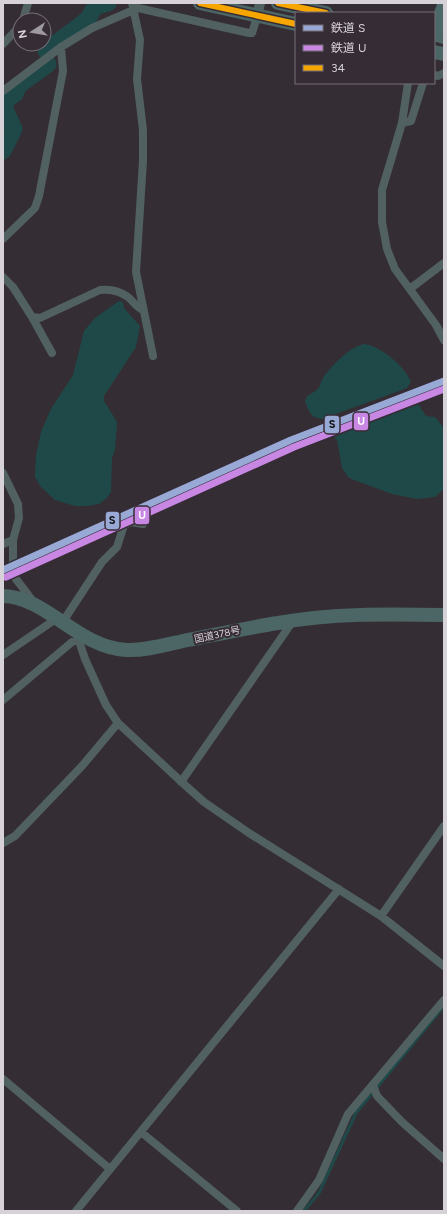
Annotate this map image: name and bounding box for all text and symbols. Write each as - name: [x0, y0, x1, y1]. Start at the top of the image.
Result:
- north arrow: [12, 12, 52, 52]
- legend: [295, 12, 435, 84]
- text: 鉄道 S: [331, 21, 365, 35]
- text: N: [15, 28, 30, 39]
- text: 鉄道 U: [331, 41, 366, 55]
- text: 34: [331, 61, 346, 75]
- line badge: U: [353, 412, 369, 431]
- line badge: S: [324, 415, 340, 434]
- text: U: [357, 415, 365, 428]
- text: S: [329, 418, 336, 431]
- line badge: U: [134, 506, 150, 525]
- text: U: [138, 509, 146, 522]
- line badge: S: [105, 511, 120, 530]
- text: S: [109, 514, 116, 527]
- street label: 国道378号: [193, 623, 241, 646]

